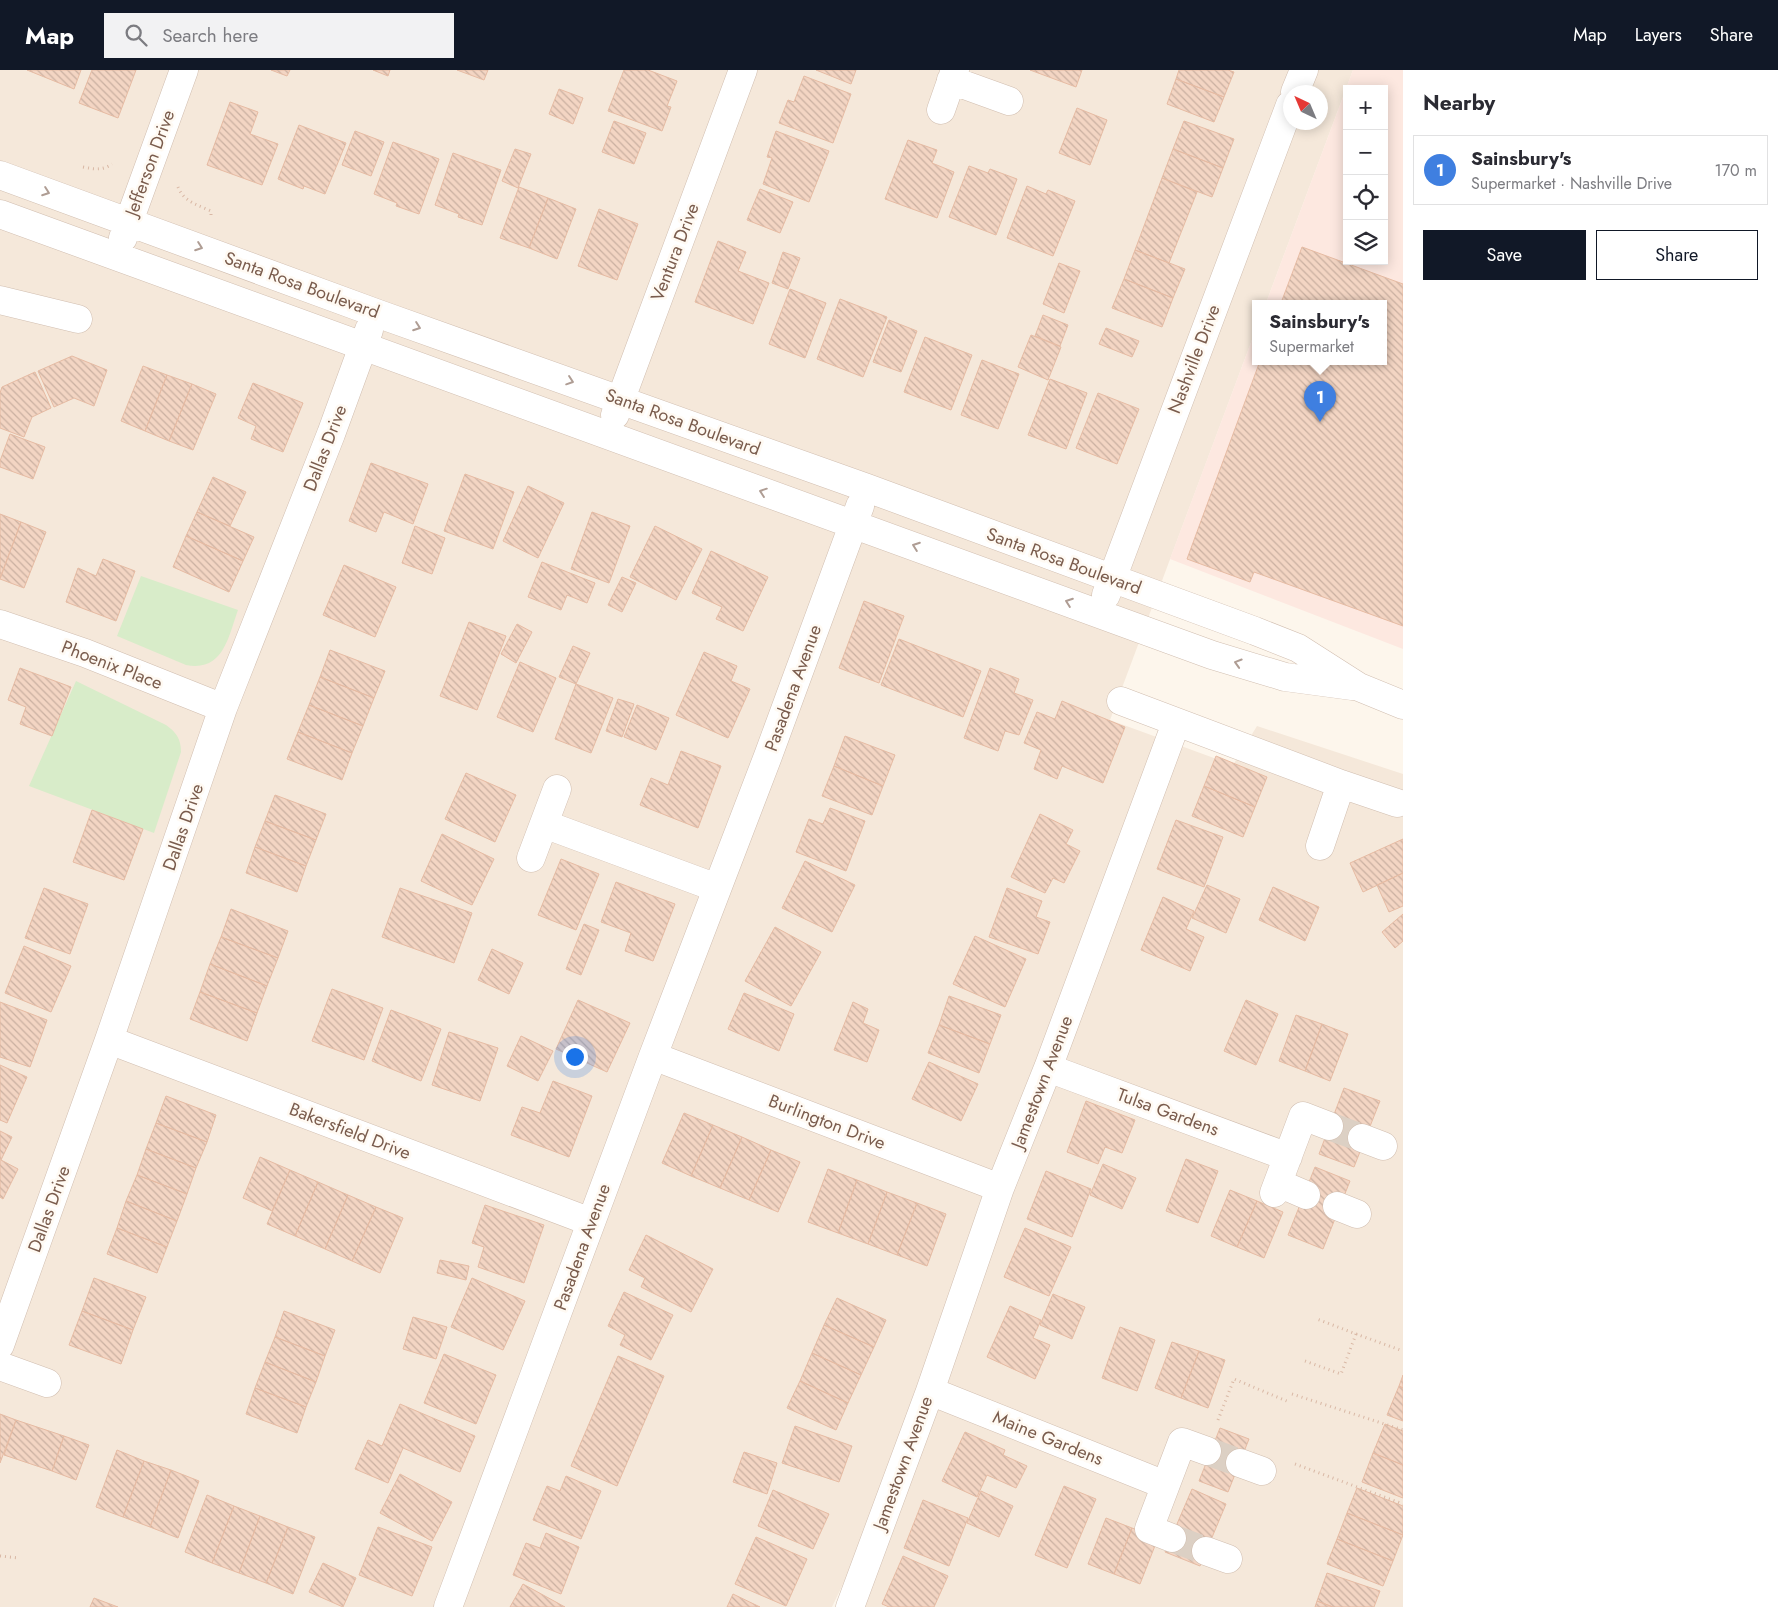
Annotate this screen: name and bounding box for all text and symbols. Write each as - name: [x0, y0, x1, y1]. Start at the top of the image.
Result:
- search box: [104, 13, 454, 58]
- text: Map: [25, 18, 74, 53]
- icon: search: [122, 21, 150, 49]
- text: Search here: [162, 22, 258, 49]
- text: Map: [1573, 22, 1607, 48]
- text: Layers: [1635, 22, 1682, 48]
- text: Share: [1710, 22, 1753, 48]
- north arrow: [1283, 85, 1328, 130]
- map controls: [1343, 85, 1388, 265]
- button: +: [1343, 85, 1388, 130]
- text: Nearby: [1423, 88, 1495, 118]
- street label: Jefferson Drive: [118, 106, 181, 222]
- button: −: [1343, 130, 1388, 175]
- text: Sainsbury's: [1471, 145, 1571, 172]
- text: 1: [1436, 159, 1444, 182]
- text: 170 m: [1715, 159, 1757, 182]
- text: Supermarket · Nashville Drive: [1471, 172, 1672, 195]
- button: locate: [1343, 175, 1388, 220]
- one-way arrow: [41, 186, 50, 196]
- street label: Ventura Drive: [644, 199, 706, 305]
- button: layers: [1343, 220, 1388, 265]
- button: Save: [1423, 230, 1586, 280]
- button: Share: [1596, 230, 1758, 280]
- one-way arrow: [194, 241, 202, 251]
- street label: Santa Rosa Boulevard: [221, 245, 383, 325]
- popup: [1252, 300, 1387, 365]
- street label: Nashville Drive: [1161, 301, 1227, 417]
- text: Sainsbury's: [1269, 308, 1370, 335]
- one-way arrow: [412, 321, 421, 331]
- text: Supermarket: [1269, 335, 1354, 358]
- one-way arrow: [565, 375, 574, 385]
- pin: 1: [1304, 381, 1336, 422]
- street label: Santa Rosa Boulevard: [602, 382, 764, 462]
- street label: Dallas Drive: [297, 401, 353, 495]
- one-way arrow: [760, 488, 768, 498]
- street label: Santa Rosa Boulevard: [983, 521, 1145, 601]
- one-way arrow: [913, 542, 921, 552]
- one-way arrow: [1065, 598, 1074, 608]
- street label: Pasadena Avenue: [758, 621, 828, 755]
- street label: Phoenix Place: [58, 634, 166, 696]
- one-way arrow: [1235, 659, 1243, 669]
- street label: Dallas Drive: [156, 780, 210, 874]
- street label: Jamestown Avenue: [1004, 1012, 1079, 1154]
- your location: [562, 1044, 588, 1070]
- street label: Tulsa Gardens: [1113, 1082, 1223, 1142]
- street label: Burlington Drive: [765, 1088, 889, 1156]
- street label: Bakersfield Drive: [286, 1096, 414, 1166]
- street label: Dallas Drive: [21, 1162, 77, 1256]
- street label: Pasadena Avenue: [547, 1180, 617, 1314]
- street label: Jamestown Avenue: [866, 1392, 939, 1535]
- street label: Maine Gardens: [989, 1404, 1107, 1472]

